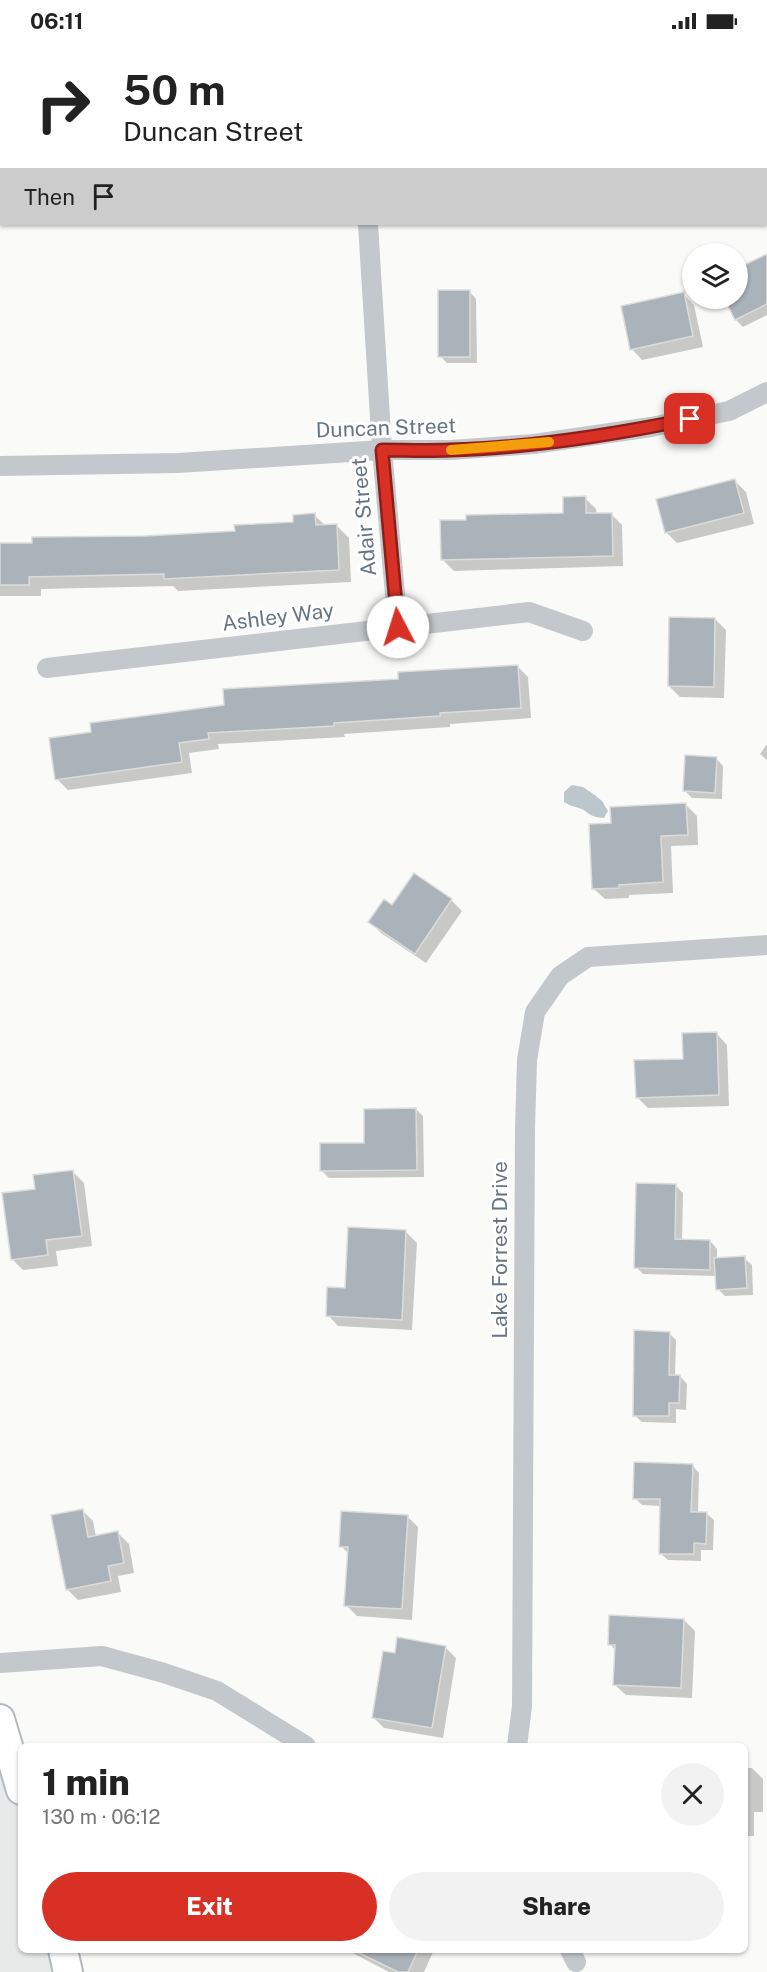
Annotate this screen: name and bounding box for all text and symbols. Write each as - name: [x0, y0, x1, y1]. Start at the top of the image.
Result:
- text: 06:11: [30, 8, 83, 34]
- text: 50 m: [123, 65, 226, 114]
- icon: right: [24, 66, 102, 144]
- text: Duncan Street: [123, 115, 304, 147]
- icon: arrive: [87, 180, 120, 213]
- text: Then: [24, 184, 75, 210]
- map controls: [682, 243, 748, 309]
- button: layers: [682, 243, 748, 309]
- pin: [664, 393, 715, 444]
- icon: arrive: [673, 402, 706, 435]
- street label: Duncan Street: [315, 413, 457, 442]
- street label: Adair Street: [346, 457, 381, 577]
- position arrow: [366, 595, 430, 659]
- street label: Ashley Way: [221, 597, 335, 636]
- street label: Lake Forrest Drive: [487, 1161, 512, 1339]
- text: 1 min: [42, 1761, 130, 1803]
- button: close: [661, 1763, 724, 1826]
- text: 130 m · 06:12: [42, 1805, 160, 1829]
- button: Exit: [42, 1872, 377, 1941]
- button: Share: [389, 1872, 724, 1941]

